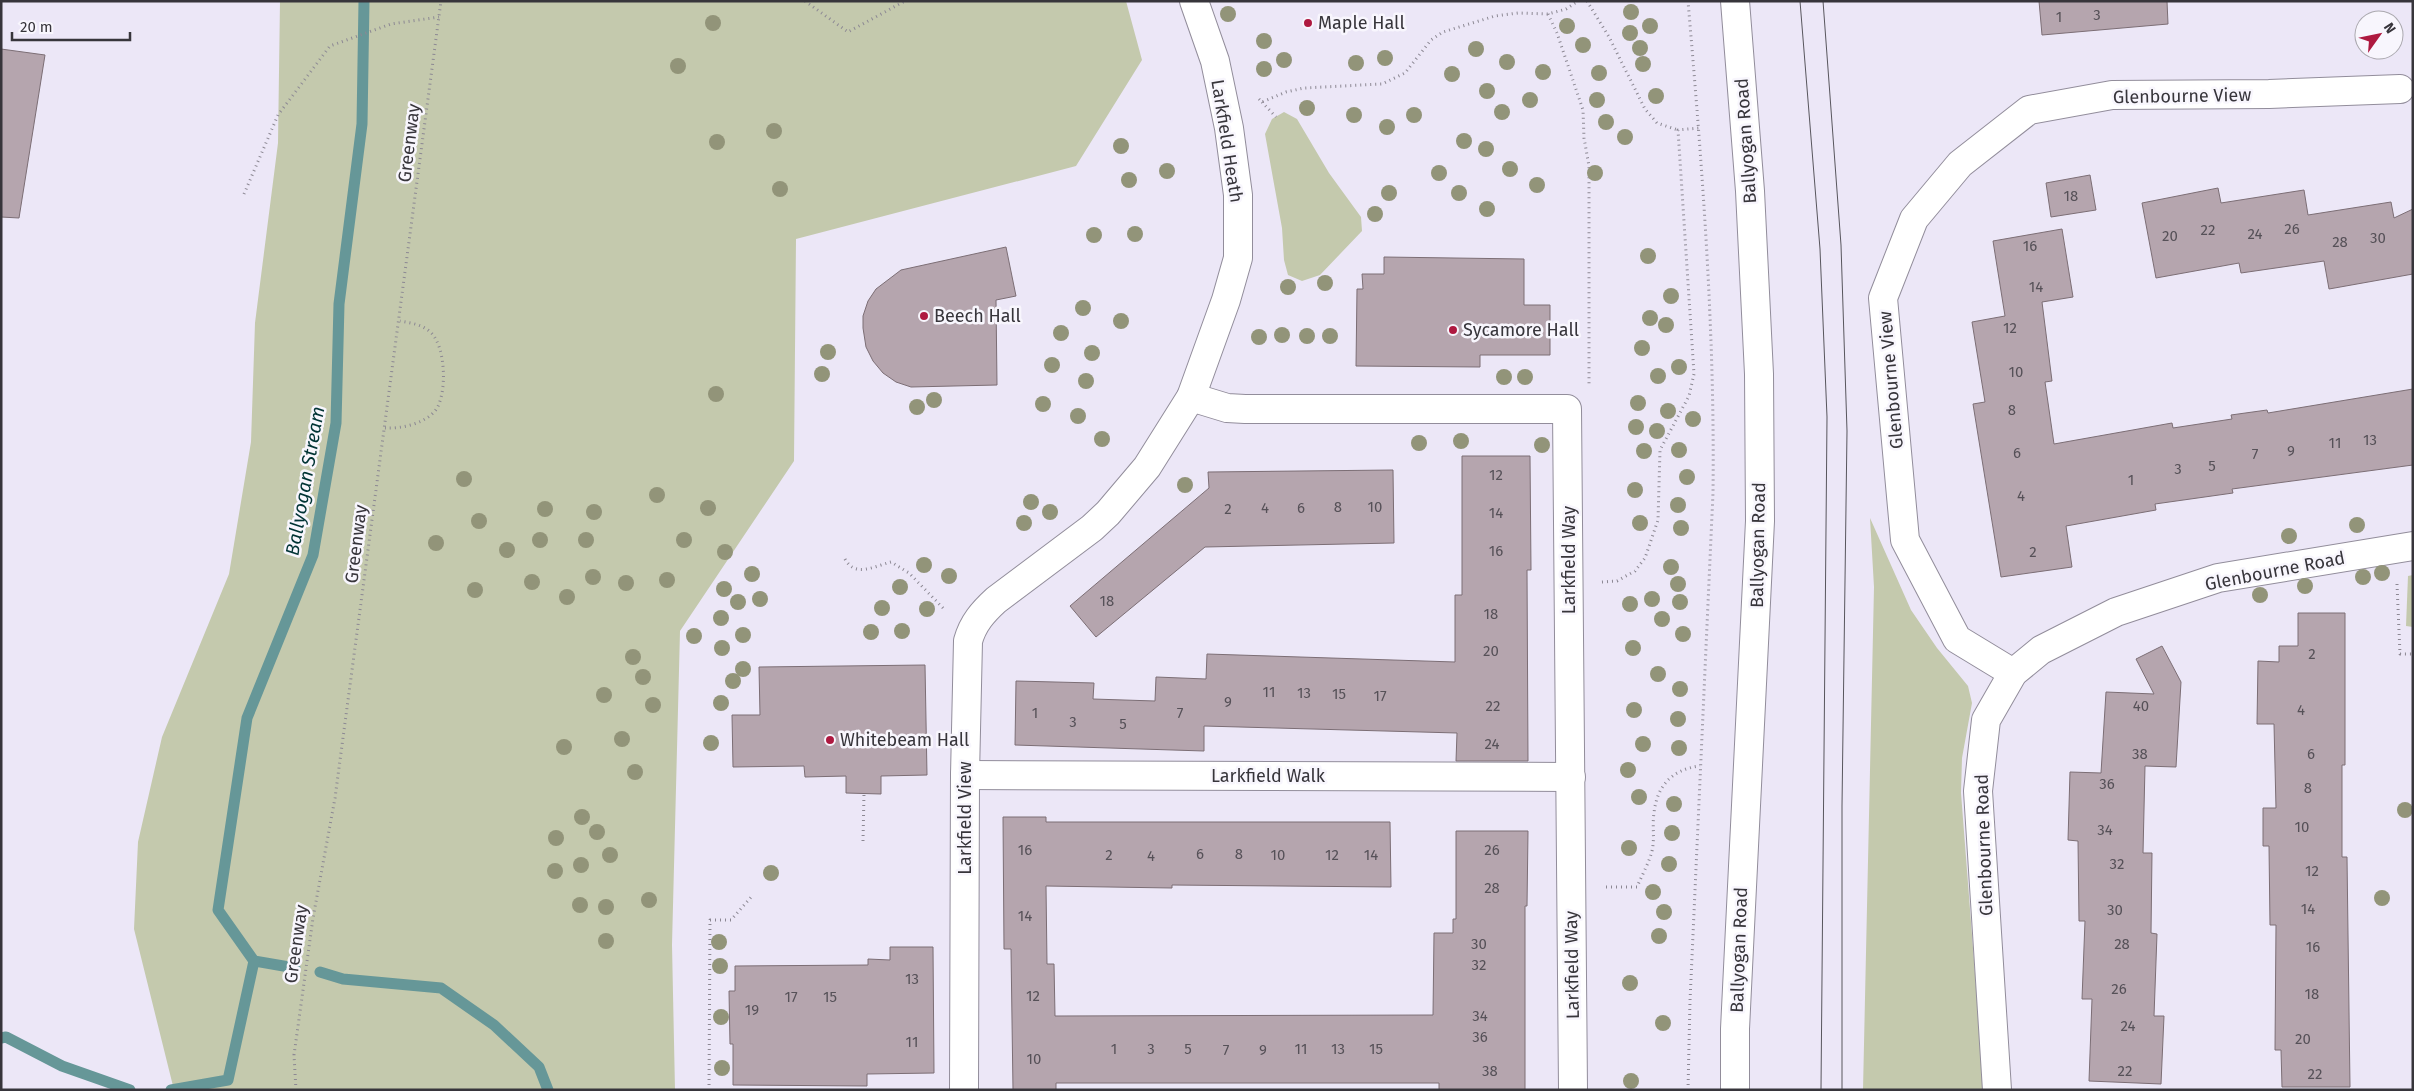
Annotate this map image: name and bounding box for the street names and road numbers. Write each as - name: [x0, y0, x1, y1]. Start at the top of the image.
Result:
- street label: Ballyogan Road: [1731, 77, 1761, 205]
- street label: Larkfield Heath: [1206, 78, 1248, 204]
- street label: Glenbourne View: [2113, 84, 2251, 108]
- street label: Greenway: [393, 102, 425, 184]
- street label: Glenbourne View: [1874, 310, 1908, 450]
- street label: Ballyogan Road: [1746, 482, 1770, 608]
- street label: Greenway: [340, 503, 372, 585]
- street label: Larkfield Way: [1558, 506, 1580, 614]
- street label: Glenbourne Road: [2203, 547, 2347, 595]
- street label: Larkfield View: [954, 761, 976, 875]
- street label: Larkfield Walk: [1211, 765, 1326, 787]
- street label: Glenbourne Road: [1971, 774, 1997, 916]
- street label: Ballyogan Road: [1726, 887, 1752, 1013]
- street label: Greenway: [280, 903, 312, 985]
- street label: Larkfield Way: [1560, 911, 1584, 1019]

